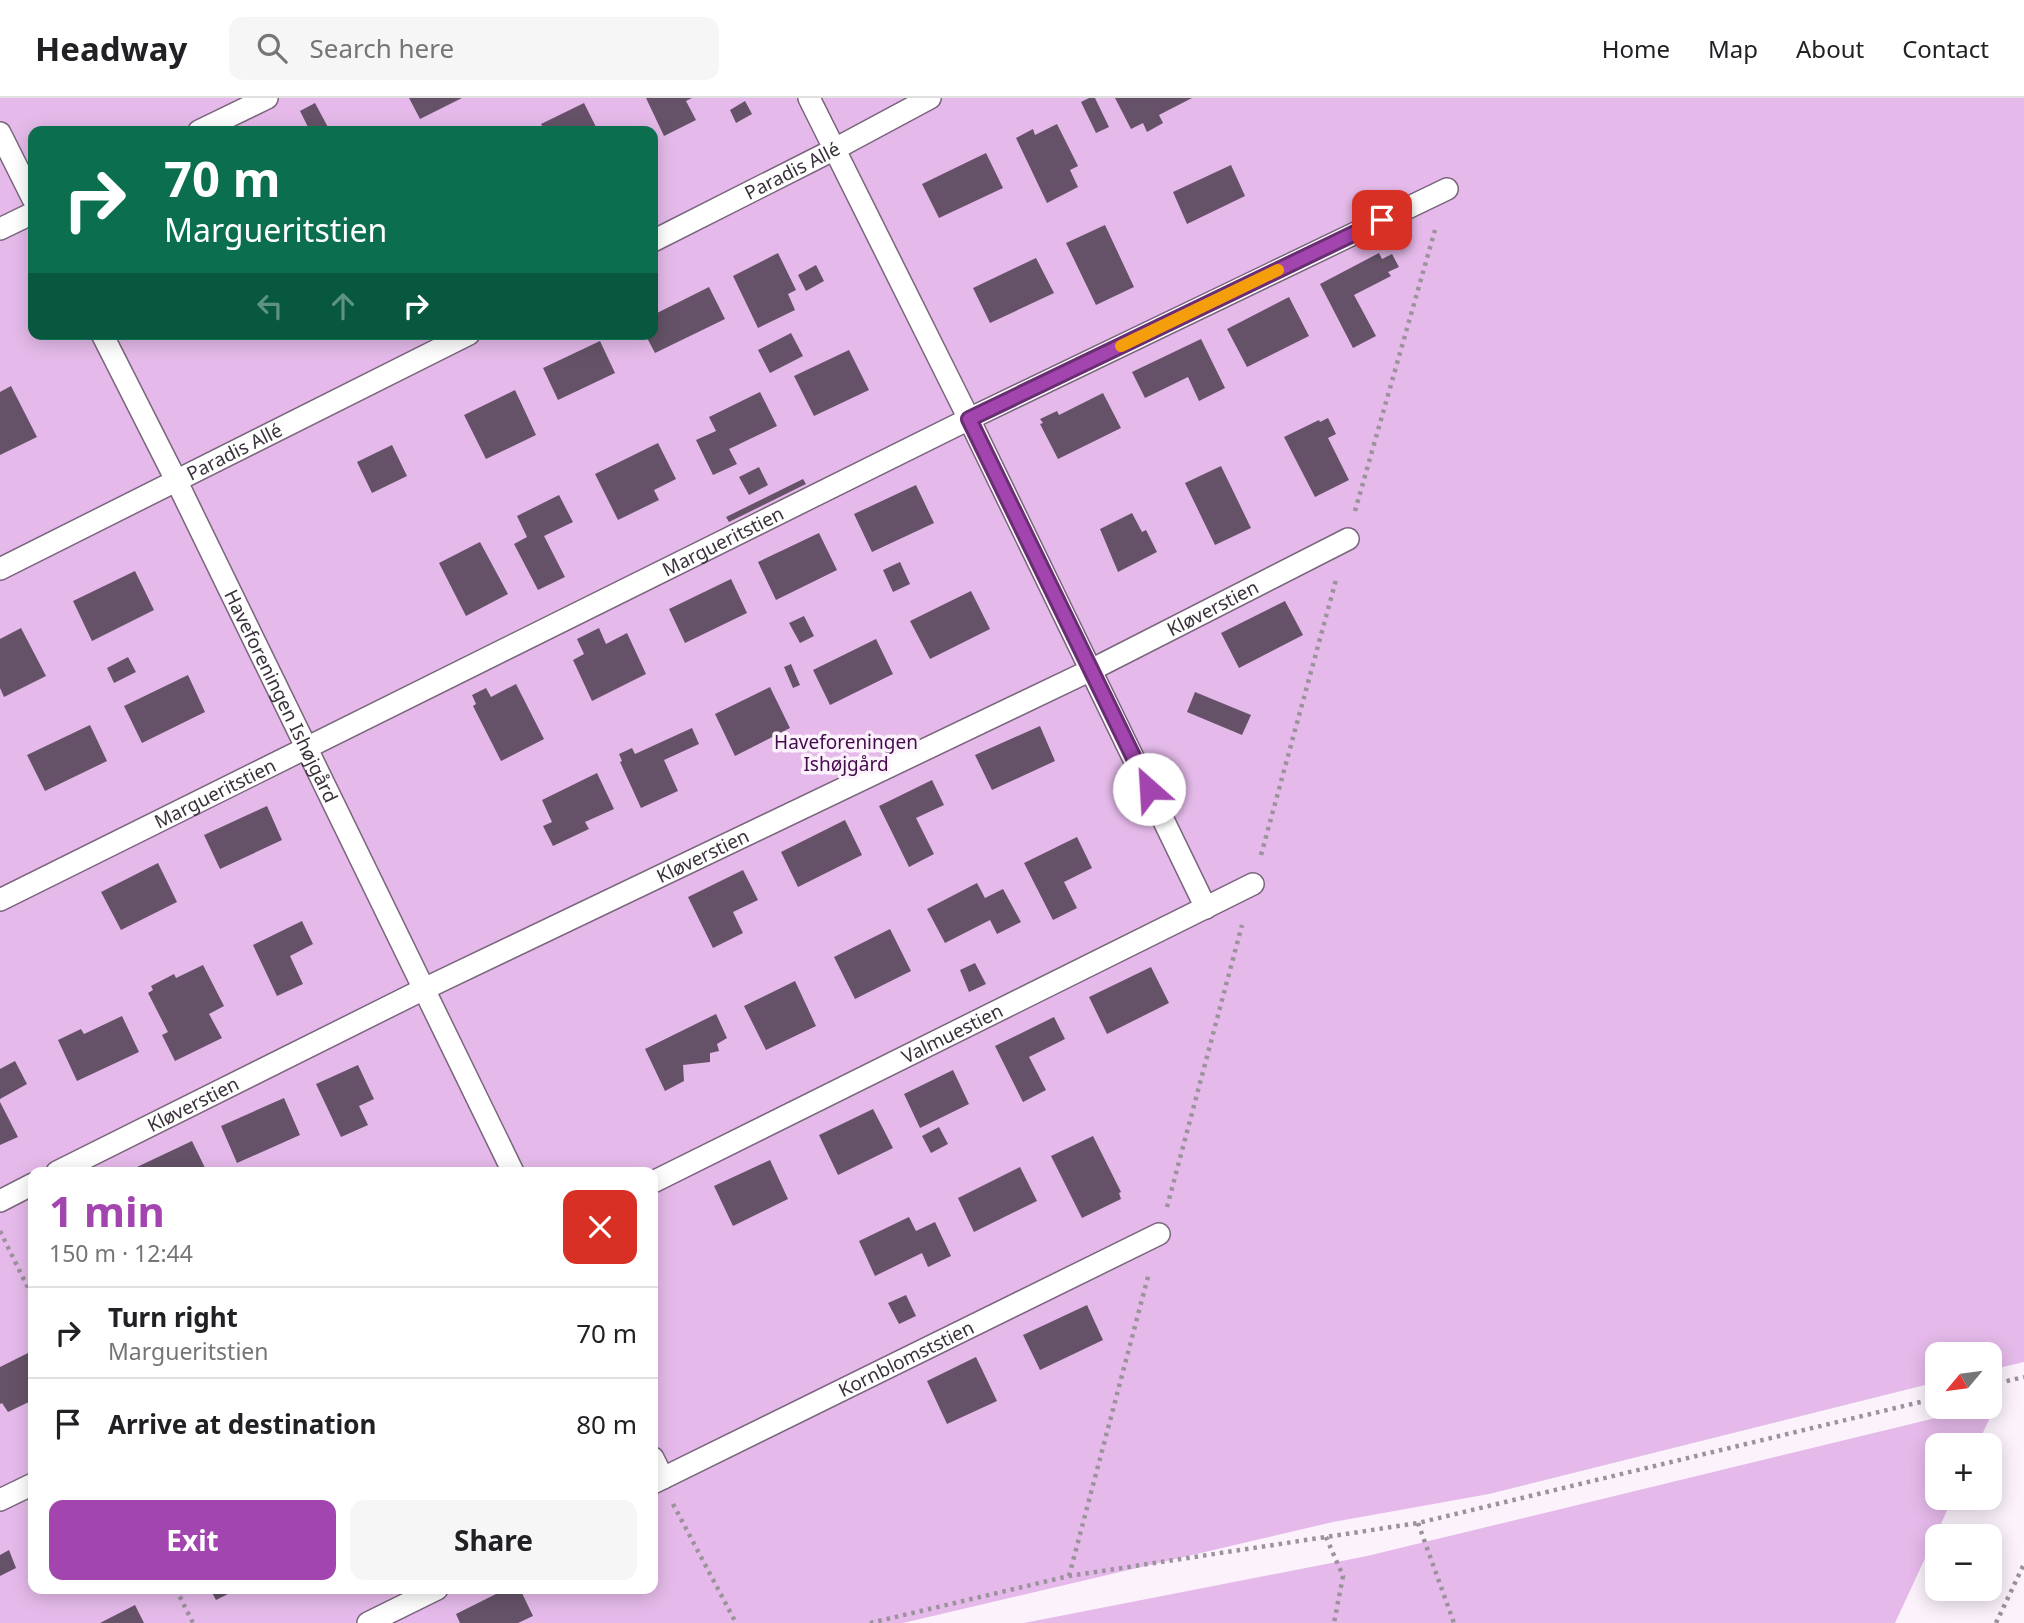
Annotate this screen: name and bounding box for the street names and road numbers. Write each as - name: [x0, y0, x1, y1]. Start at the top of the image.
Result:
- street label: Paradis Allé: [740, 136, 845, 206]
- street label: Paradis Allé: [182, 417, 286, 486]
- street label: Margueritstien: [658, 500, 788, 582]
- street label: Kløverstien: [1162, 574, 1263, 642]
- street label: Haveforeningen Ishøjgård: [218, 585, 344, 807]
- street label: Margueritstien: [150, 752, 280, 834]
- street label: Kløverstien: [652, 823, 753, 889]
- street label: Valmuestien: [897, 997, 1007, 1070]
- street label: Kløverstien: [143, 1070, 243, 1138]
- street label: Kornblomststien: [834, 1314, 978, 1403]

